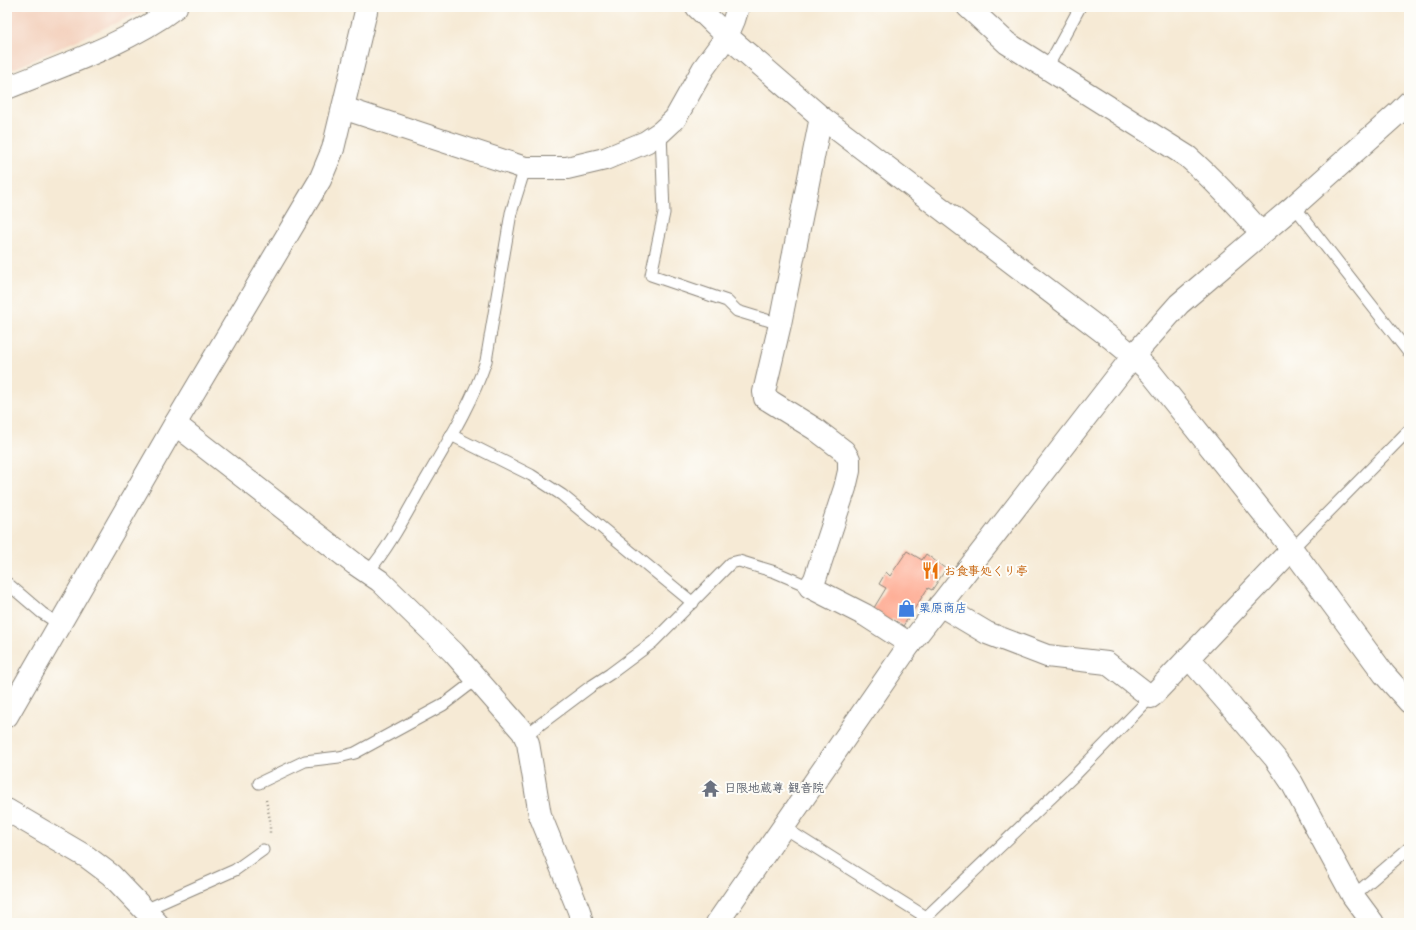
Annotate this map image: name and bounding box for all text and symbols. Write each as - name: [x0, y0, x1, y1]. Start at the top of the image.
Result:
- restaurant icon: お食事処くり亭: [921, 561, 941, 581]
- place label: お食事処くり亭: [944, 562, 1028, 578]
- shop icon: 栗原商店: [896, 598, 916, 618]
- place label: 栗原商店: [919, 599, 967, 615]
- temple icon: 日限地蔵尊 観音院: [701, 778, 721, 798]
- place label: 日限地蔵尊 観音院: [724, 779, 824, 795]

